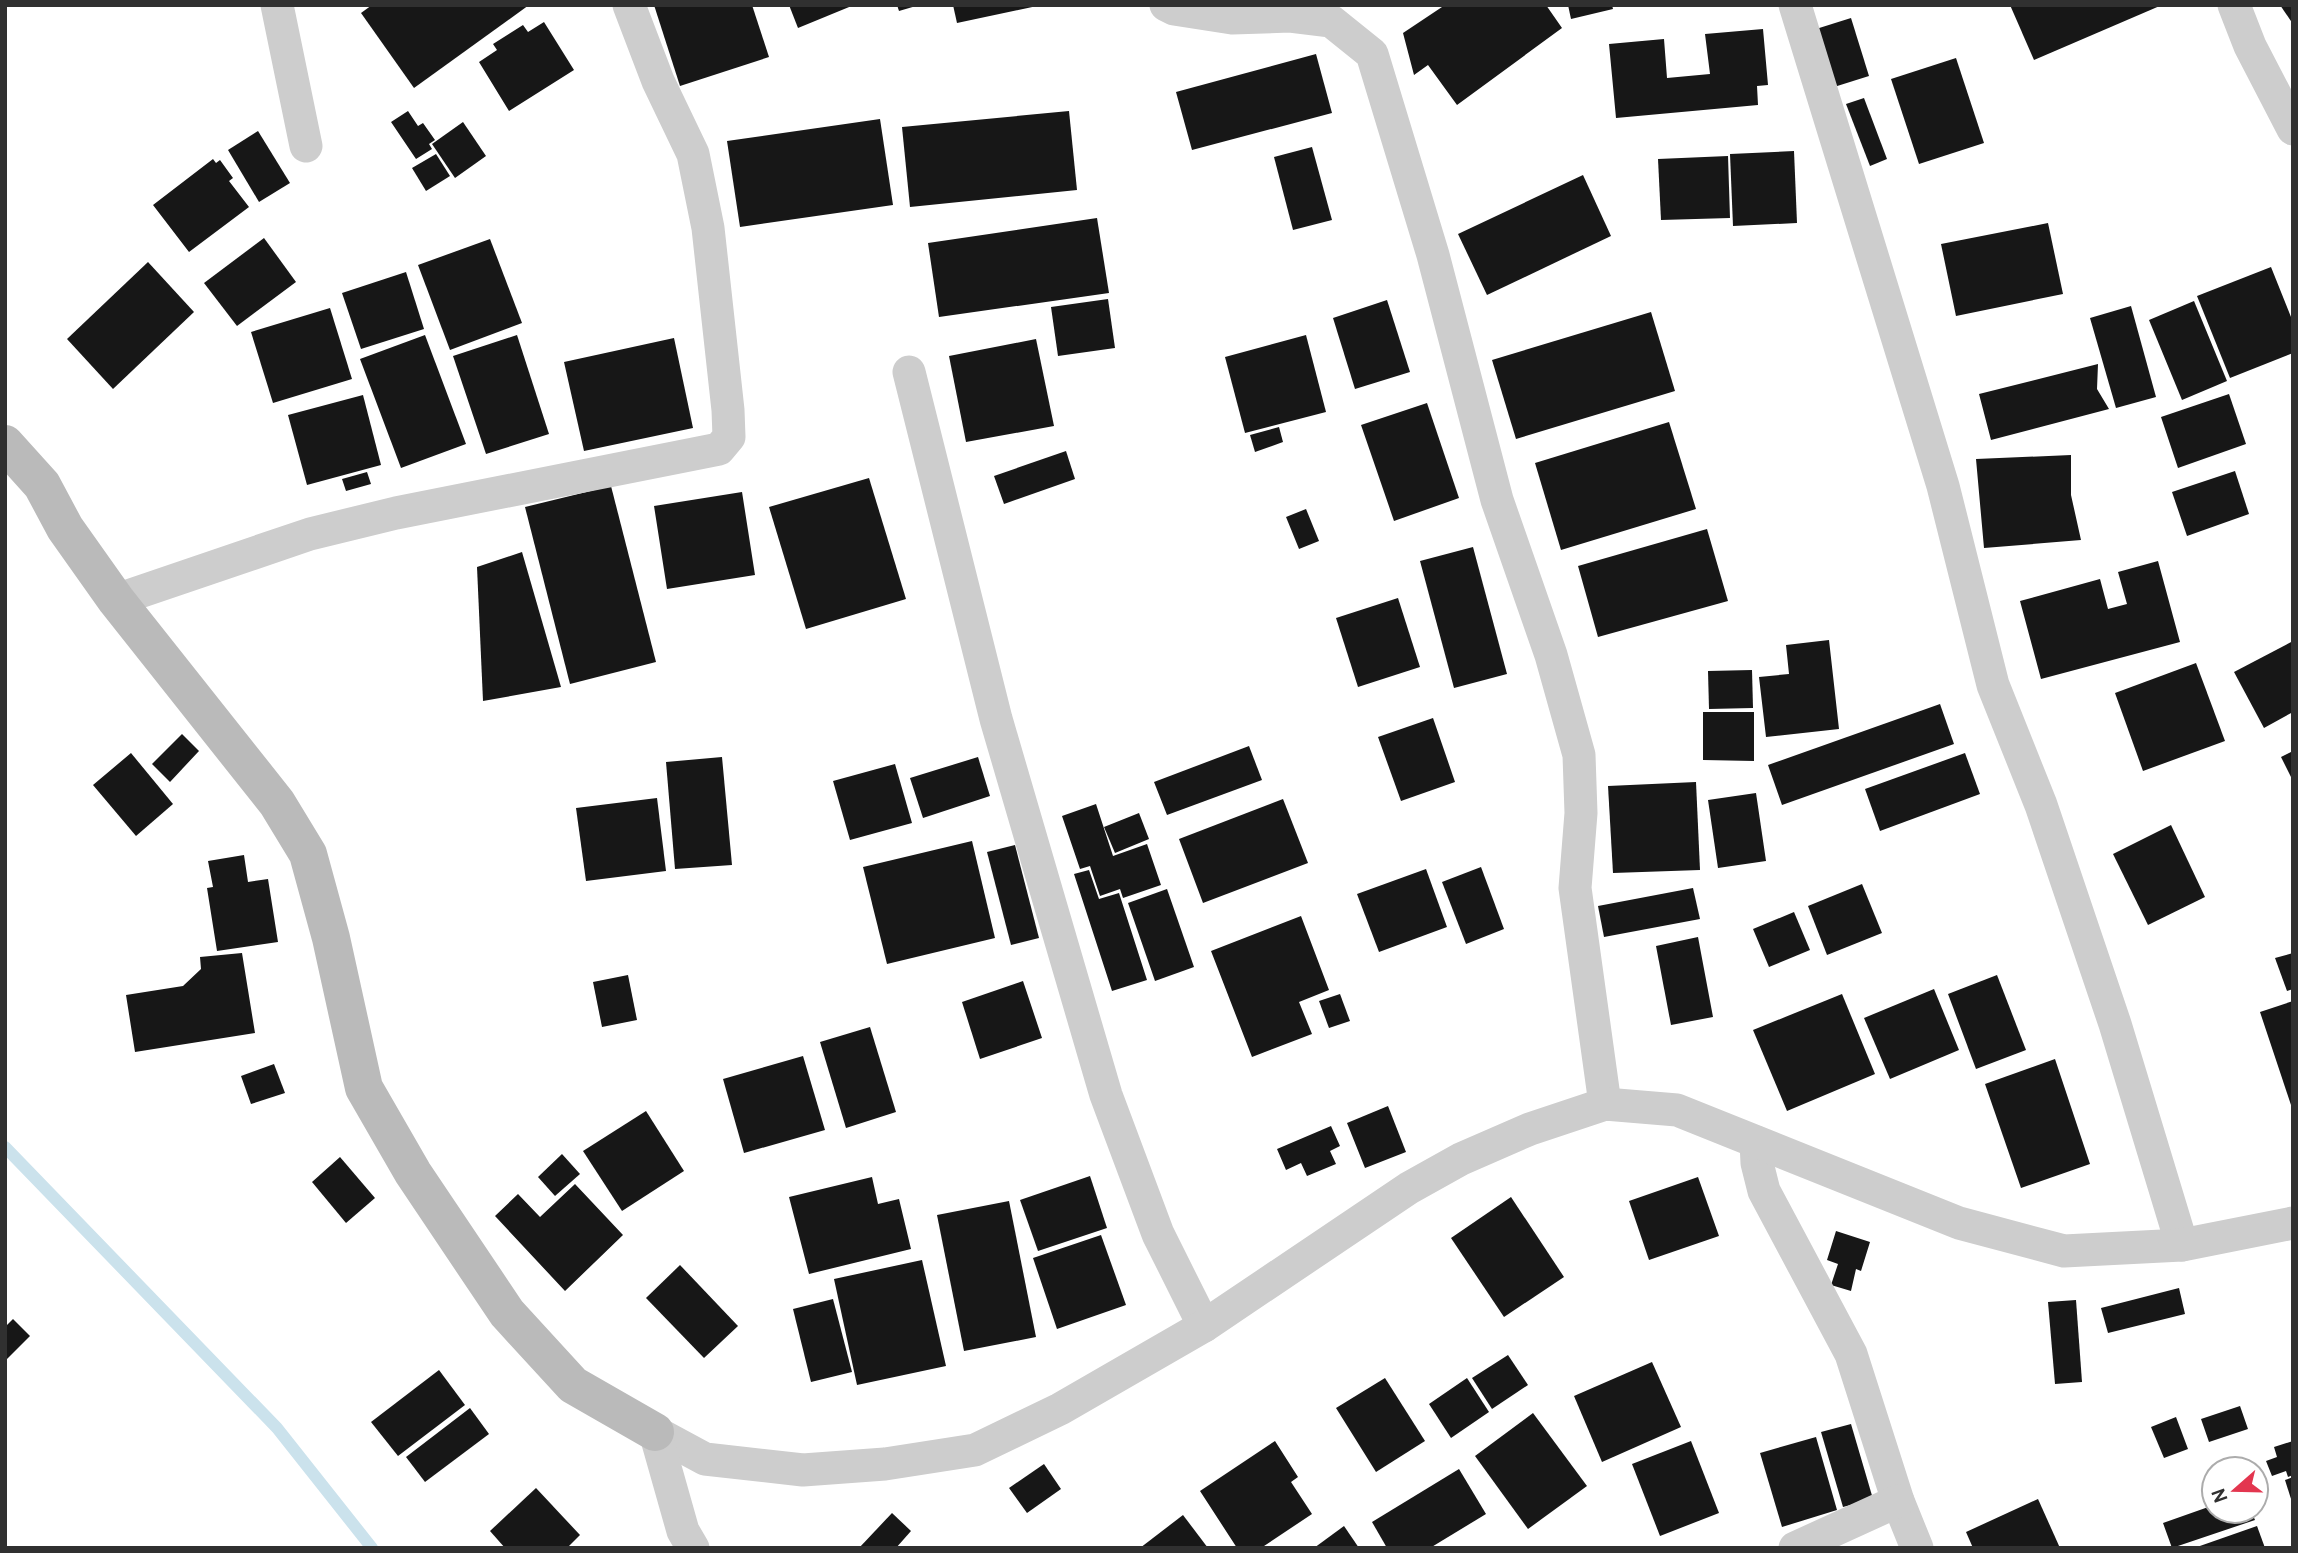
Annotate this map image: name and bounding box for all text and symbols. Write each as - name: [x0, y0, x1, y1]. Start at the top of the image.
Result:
- north arrow: [2200, 1455, 2270, 1525]
- text: N: [2207, 1485, 2235, 1506]

